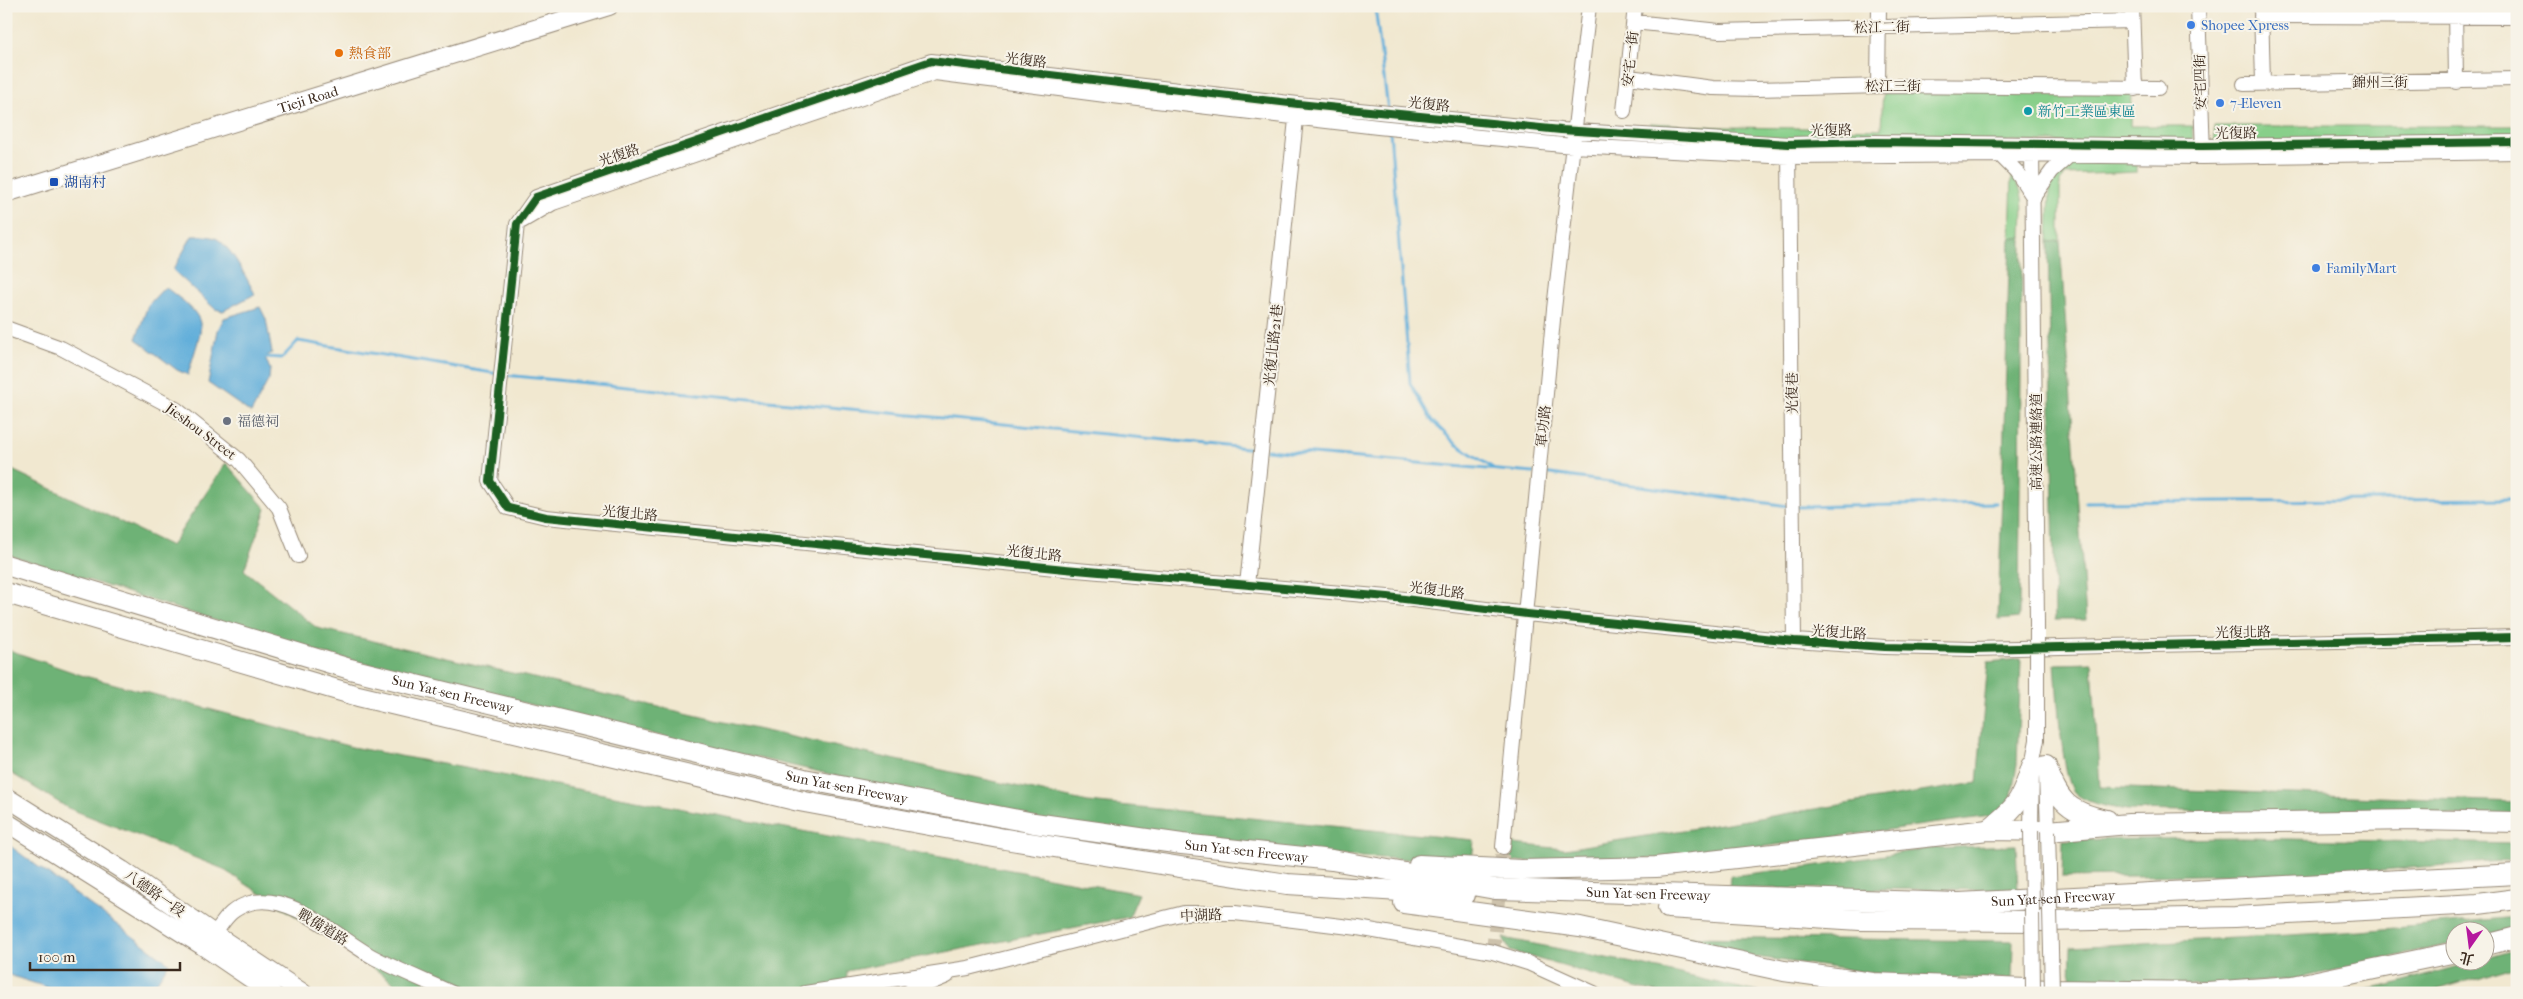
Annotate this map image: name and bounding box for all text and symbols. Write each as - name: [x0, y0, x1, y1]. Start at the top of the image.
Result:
- place label: Shopee Xpress: [2201, 17, 2289, 34]
- street label: 松江二街: [1854, 19, 1910, 36]
- marker: Shopee Xpress: [2185, 19, 2197, 31]
- street label: 安宅一街: [1619, 30, 1642, 88]
- place label: 熱食部: [349, 45, 391, 62]
- marker: 熱食部: [333, 47, 345, 59]
- street label: 光復路: [1004, 50, 1048, 71]
- street label: 安宅四街: [2192, 54, 2209, 110]
- street label: 錦州三街: [2352, 74, 2408, 91]
- street label: 松江三街: [1865, 78, 1921, 95]
- street label: Tieji Road: [276, 82, 340, 117]
- street label: 光復路: [1407, 94, 1451, 115]
- place label: 7-Eleven: [2230, 95, 2281, 112]
- marker: 7-Eleven: [2214, 97, 2226, 109]
- place label: 新竹工業區東區: [2038, 103, 2136, 120]
- marker: 新竹工業區東區: [2022, 105, 2034, 117]
- street label: 光復路: [1810, 122, 1852, 139]
- street label: 光復路: [2215, 125, 2257, 142]
- street label: 光復路: [597, 141, 642, 170]
- place label: 湖南村: [64, 174, 106, 191]
- marker: 湖南村: [48, 176, 60, 188]
- place label: FamilyMart: [2326, 260, 2397, 277]
- marker: FamilyMart: [2310, 262, 2322, 274]
- street label: 光復北路21巷: [1261, 303, 1286, 387]
- street label: 光復巷: [1784, 372, 1801, 414]
- street label: 高速公路連絡道: [2028, 393, 2045, 491]
- street label: Jieshou Street: [161, 399, 239, 463]
- street label: 軍功路: [1533, 404, 1554, 448]
- place label: 福德祠: [237, 413, 279, 430]
- marker: 福德祠: [221, 415, 233, 427]
- street label: 光復北路: [601, 503, 659, 524]
- street label: 光復北路: [1005, 542, 1063, 565]
- street label: 光復北路: [1408, 579, 1466, 602]
- street label: 光復北路: [1810, 622, 1867, 643]
- street label: 光復北路: [2215, 624, 2271, 641]
- street label: Sun Yat-sen Freeway: [390, 671, 515, 717]
- street label: Sun Yat-sen Freeway: [784, 767, 910, 808]
- street label: Sun Yat-sen Freeway: [1184, 836, 1310, 866]
- street label: 八德路一段: [121, 866, 188, 920]
- street label: Sun Yat-sen Freeway: [1586, 884, 1711, 905]
- street label: Sun Yat-sen Freeway: [1991, 887, 2116, 910]
- street label: 戰備道路: [294, 906, 351, 949]
- street label: 中湖路: [1180, 906, 1222, 925]
- north arrow: [2446, 922, 2496, 972]
- scale bar: [30, 939, 180, 971]
- text: 100 m: [38, 948, 76, 966]
- text: 北: [2458, 948, 2476, 968]

